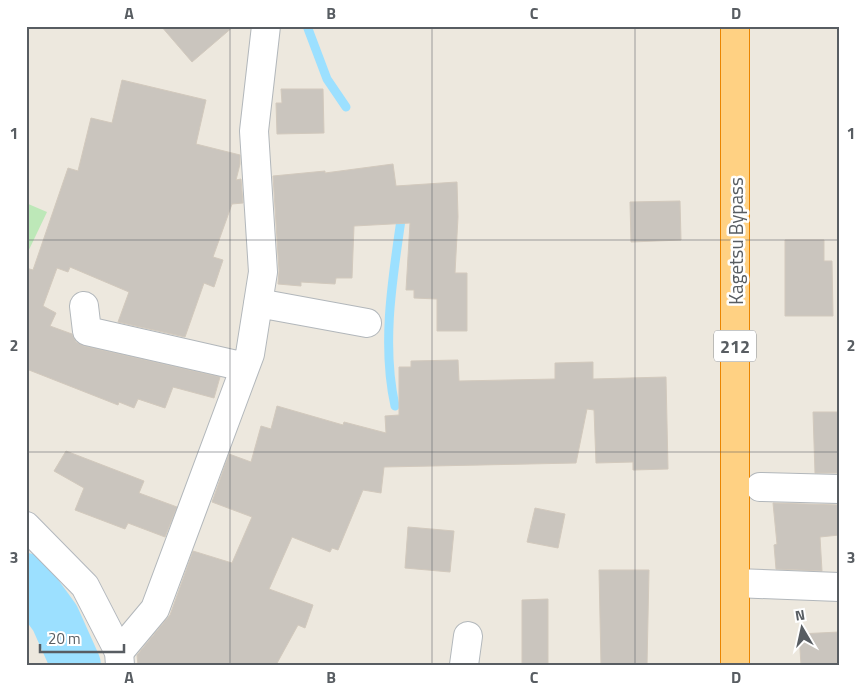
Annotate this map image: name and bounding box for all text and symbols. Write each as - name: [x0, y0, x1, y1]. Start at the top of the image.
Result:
- text: A: [124, 1, 134, 25]
- text: B: [326, 1, 336, 25]
- text: C: [530, 1, 539, 25]
- text: D: [731, 1, 741, 25]
- text: 1: [10, 121, 18, 145]
- text: 1: [847, 121, 855, 145]
- street label: Kagetsu Bypass: [721, 177, 750, 305]
- road number: 212: [714, 331, 756, 362]
- text: 2: [10, 333, 18, 357]
- text: 2: [847, 333, 855, 357]
- text: 3: [10, 545, 18, 569]
- text: 3: [847, 545, 855, 569]
- north arrow: [778, 604, 828, 654]
- text: N: [793, 604, 806, 626]
- scale bar: [40, 621, 124, 653]
- text: 20 m: [48, 627, 81, 650]
- text: A: [124, 665, 134, 689]
- text: B: [326, 665, 336, 689]
- text: C: [530, 665, 539, 689]
- text: D: [731, 665, 741, 689]

